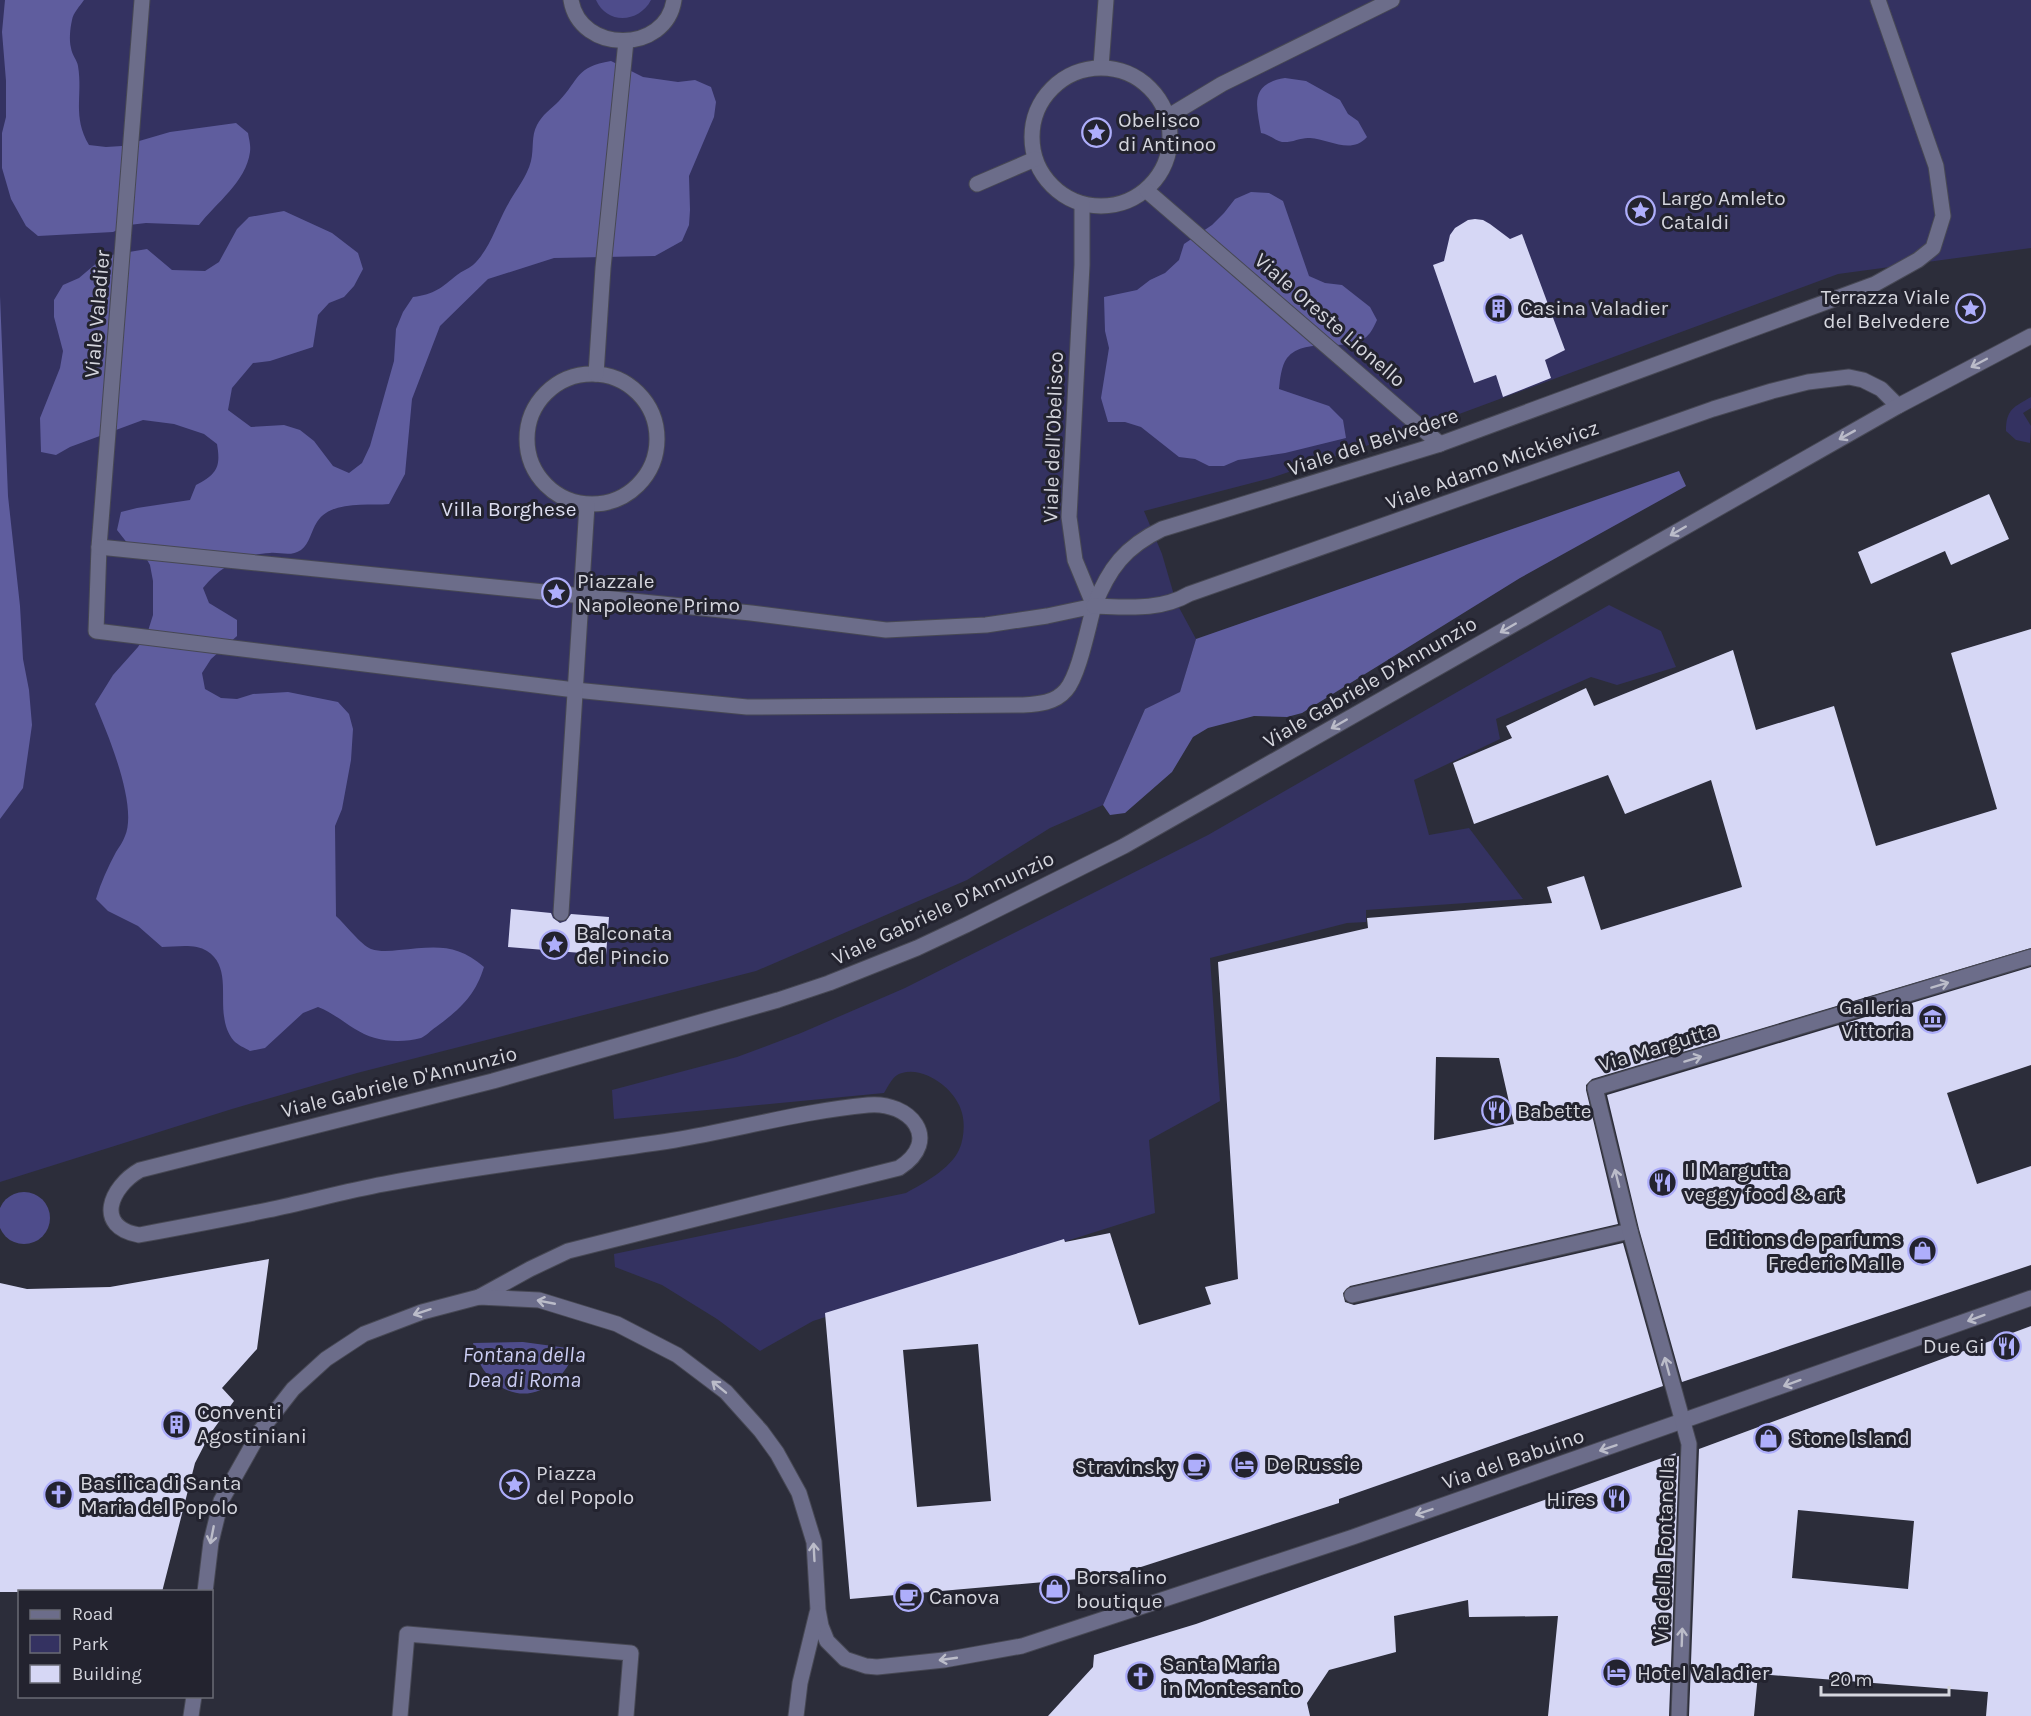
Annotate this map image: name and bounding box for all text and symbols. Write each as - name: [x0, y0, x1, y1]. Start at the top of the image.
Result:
- place label: Obelisco di Antinoo: [1118, 108, 1216, 156]
- place icon: Obelisco di Antinoo: [1081, 116, 1113, 148]
- place label: Largo Amleto Cataldi: [1661, 186, 1786, 234]
- place icon: Largo Amleto Cataldi: [1624, 194, 1656, 226]
- street label: Viale Oreste Lionello: [1250, 248, 1410, 392]
- street label: Viale Valadier: [79, 249, 115, 379]
- place label: Terrazza Viale del Belvedere: [1821, 285, 1950, 333]
- building icon: Casina Valadier: [1483, 292, 1515, 324]
- place icon: Terrazza Viale del Belvedere: [1955, 293, 1987, 325]
- place label: Casina Valadier: [1520, 296, 1669, 320]
- street label: Viale dell'Obelisco: [1038, 351, 1068, 523]
- one-way arrow: [1971, 358, 1989, 369]
- street label: Viale del Belvedere: [1285, 403, 1461, 481]
- street label: Viale Adamo Mickievicz: [1382, 415, 1602, 515]
- one-way arrow: [1839, 429, 1856, 441]
- park label: Villa Borghese: [441, 497, 577, 521]
- one-way arrow: [1670, 526, 1687, 538]
- place label: Piazzale Napoleone Primo: [577, 569, 740, 617]
- place icon: Piazzale Napoleone Primo: [540, 577, 572, 609]
- street label: Viale Gabriele D'Annunzio: [1259, 611, 1481, 753]
- one-way arrow: [1500, 622, 1517, 634]
- one-way arrow: [1331, 718, 1348, 730]
- street label: Viale Gabriele D'Annunzio: [828, 846, 1058, 970]
- place label: Balconata del Pincio: [576, 921, 673, 969]
- place icon: Balconata del Pincio: [539, 929, 571, 961]
- one-way arrow: [1930, 979, 1949, 990]
- place label: Galleria Vittoria: [1839, 995, 1912, 1043]
- museum icon: Galleria Vittoria: [1917, 1003, 1949, 1035]
- street label: Via Margutta: [1596, 1018, 1720, 1076]
- street label: Viale Gabriele D'Annunzio: [279, 1041, 519, 1123]
- one-way arrow: [1683, 1053, 1702, 1064]
- restaurant icon: Babette: [1480, 1095, 1512, 1127]
- place label: Babette: [1517, 1099, 1591, 1123]
- place label: Il Margutta veggy food & art: [1684, 1158, 1843, 1206]
- restaurant icon: Il Margutta veggy food & art: [1647, 1166, 1679, 1198]
- one-way arrow: [1610, 1169, 1622, 1188]
- place label: Editions de parfums Frederic Malle: [1707, 1227, 1902, 1275]
- shop icon: Editions de parfums Frederic Malle: [1907, 1235, 1939, 1267]
- one-way arrow: [536, 1296, 556, 1307]
- one-way arrow: [413, 1307, 432, 1318]
- one-way arrow: [1967, 1313, 1986, 1324]
- restaurant icon: Due Gi: [1990, 1330, 2022, 1362]
- place label: Due Gi: [1923, 1334, 1985, 1358]
- water label: Fontana della Dea di Roma: [463, 1342, 585, 1393]
- one-way arrow: [1660, 1357, 1672, 1376]
- one-way arrow: [1783, 1378, 1802, 1389]
- one-way arrow: [711, 1380, 727, 1393]
- place label: Conventi Agostiniani: [197, 1400, 307, 1448]
- building icon: Conventi Agostiniani: [160, 1408, 192, 1440]
- shop icon: Stone Island: [1753, 1422, 1785, 1454]
- street label: Via del Babuino: [1439, 1423, 1587, 1495]
- place label: Stone Island: [1790, 1426, 1910, 1450]
- one-way arrow: [1599, 1443, 1618, 1454]
- hotel icon: De Russie: [1229, 1448, 1261, 1480]
- cafe icon: Stravinsky: [1181, 1451, 1213, 1483]
- place label: De Russie: [1266, 1452, 1360, 1476]
- place label: Stravinsky: [1074, 1455, 1176, 1479]
- street label: Via della Fontanella: [1649, 1456, 1679, 1644]
- place label: Piazza del Popolo: [536, 1461, 634, 1509]
- place icon: Piazza del Popolo: [499, 1469, 531, 1501]
- place label: Basilica di Santa Maria del Popolo: [80, 1471, 242, 1519]
- church icon: Basilica di Santa Maria del Popolo: [43, 1479, 75, 1511]
- restaurant icon: Hires: [1601, 1483, 1633, 1515]
- place label: Hires: [1546, 1487, 1596, 1511]
- one-way arrow: [1415, 1508, 1434, 1519]
- one-way arrow: [206, 1525, 217, 1544]
- one-way arrow: [809, 1542, 820, 1562]
- place label: Borsalino boutique: [1076, 1565, 1167, 1613]
- shop icon: Borsalino boutique: [1039, 1573, 1071, 1605]
- cafe icon: Canova: [892, 1581, 924, 1613]
- place label: Canova: [929, 1585, 1000, 1609]
- legend: [18, 1590, 213, 1698]
- text: Road: [72, 1603, 113, 1625]
- one-way arrow: [1676, 1627, 1688, 1647]
- text: Park: [72, 1633, 109, 1655]
- place label: Santa Maria in Montesanto: [1162, 1652, 1301, 1700]
- one-way arrow: [939, 1653, 959, 1664]
- hotel icon: Hotel Valadier: [1600, 1657, 1632, 1689]
- scale bar: [1821, 1659, 1948, 1697]
- church icon: Santa Maria in Montesanto: [1125, 1660, 1157, 1692]
- place label: Hotel Valadier: [1637, 1661, 1770, 1685]
- text: Building: [72, 1663, 142, 1685]
- text: 20 m: [1830, 1669, 1872, 1691]

